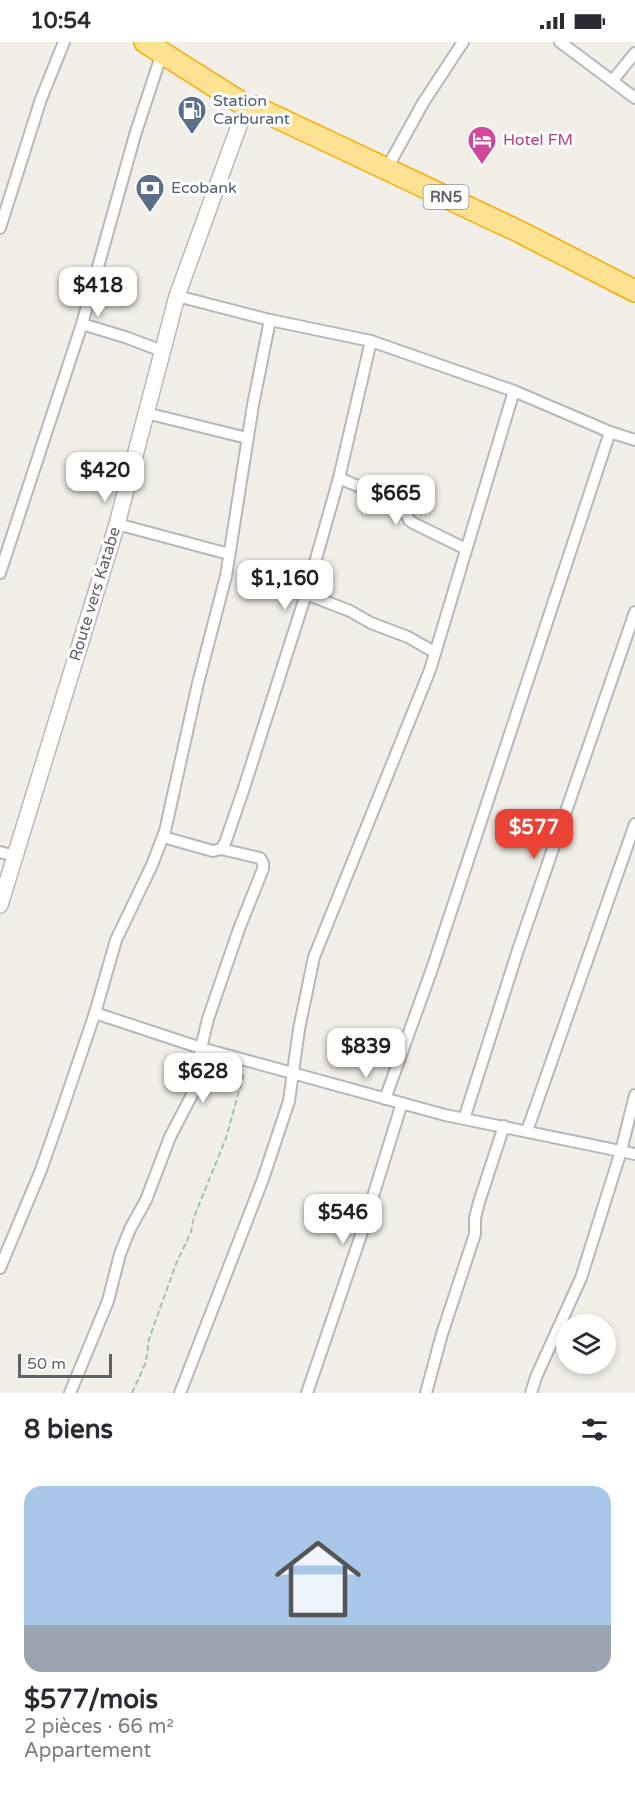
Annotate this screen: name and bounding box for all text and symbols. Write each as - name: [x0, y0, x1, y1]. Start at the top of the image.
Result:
- text: 10:54: [30, 8, 91, 34]
- place label: Station Carburant: [213, 91, 290, 129]
- fuel station icon: Station Carburant: [176, 94, 208, 136]
- hotel icon: Hotel FM: [466, 124, 498, 166]
- place label: Hotel FM: [503, 130, 573, 150]
- bank icon: Ecobank: [134, 172, 166, 214]
- place label: Ecobank: [171, 178, 237, 198]
- road number: RN5: [424, 185, 468, 209]
- pin: $418: [62, 267, 134, 318]
- text: $418: [73, 274, 123, 298]
- pin: $420: [69, 452, 141, 503]
- text: $420: [80, 459, 130, 483]
- pin: $665: [360, 475, 432, 526]
- text: $665: [371, 482, 421, 506]
- street label: Route vers Katabe: [65, 524, 125, 664]
- pin: $1,160: [236, 560, 334, 611]
- text: $1,160: [251, 567, 319, 591]
- pin: $577: [498, 809, 570, 860]
- text: $577: [509, 816, 559, 840]
- pin: $839: [330, 1028, 402, 1079]
- text: $839: [341, 1035, 391, 1059]
- pin: $628: [167, 1053, 239, 1104]
- text: $628: [178, 1060, 228, 1084]
- pin: $546: [307, 1194, 379, 1245]
- text: $546: [318, 1201, 368, 1225]
- map controls: [556, 1314, 616, 1374]
- button: layers: [556, 1314, 616, 1374]
- scale bar: [18, 1351, 112, 1378]
- text: 50 m: [27, 1354, 66, 1374]
- icon: filters: [578, 1413, 611, 1446]
- text: 8 biens: [24, 1414, 113, 1445]
- icon: home: [264, 1525, 372, 1633]
- text: $577/mois: [24, 1684, 158, 1715]
- text: 2 pièces · 66 m²: [24, 1715, 174, 1739]
- text: Appartement: [24, 1739, 151, 1763]

